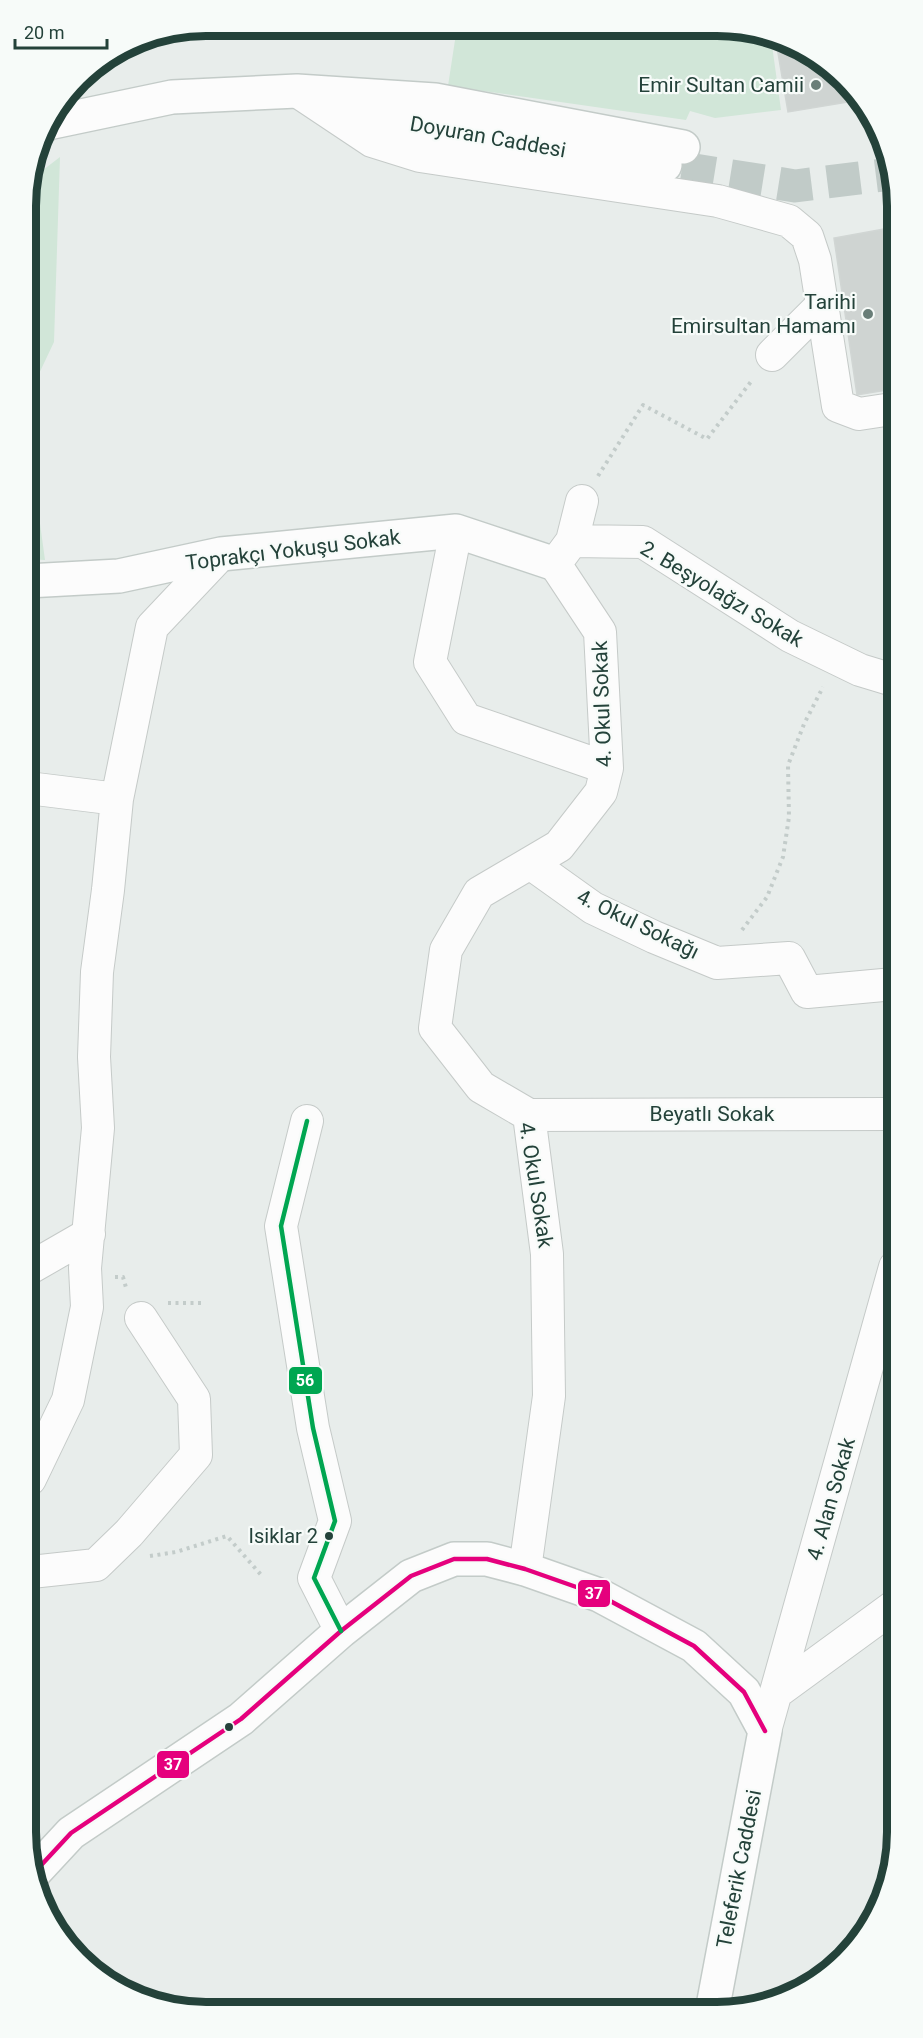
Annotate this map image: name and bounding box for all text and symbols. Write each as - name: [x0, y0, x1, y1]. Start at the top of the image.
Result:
- scale bar: [15, 12, 106, 50]
- text: 20 m: [24, 22, 64, 43]
- place label: Emir Sultan Camii: [638, 73, 804, 97]
- marker: Emir Sultan Camii: [809, 78, 823, 92]
- street label: Doyuran Caddesi: [408, 111, 568, 163]
- place label: Tarihi Emirsultan Hamamı: [671, 290, 856, 338]
- marker: Tarihi Emirsultan Hamamı: [861, 307, 875, 321]
- street label: Toprakçı Yokuşu Sokak: [184, 525, 402, 575]
- street label: 2. Beşyolağzı Sokak: [636, 536, 808, 652]
- street label: 4. Okul Sokak: [588, 640, 616, 768]
- street label: 4. Okul Sokağı: [573, 884, 703, 964]
- street label: Beyatlı Sokak: [650, 1102, 775, 1126]
- street label: 4. Okul Sokak: [514, 1121, 558, 1250]
- line badge: 56: [288, 1366, 323, 1395]
- text: 56: [296, 1371, 314, 1390]
- street label: 4. Alan Sokak: [802, 1434, 860, 1563]
- place label: Isiklar 2: [249, 1524, 318, 1548]
- marker: Isiklar 2: [323, 1530, 335, 1542]
- line badge: 37: [577, 1579, 611, 1608]
- text: 37: [585, 1584, 603, 1603]
- unlabelled marker: [223, 1721, 235, 1733]
- line badge: 37: [156, 1750, 190, 1779]
- text: 37: [164, 1755, 182, 1774]
- street label: Teleferik Caddesi: [712, 1788, 766, 1950]

